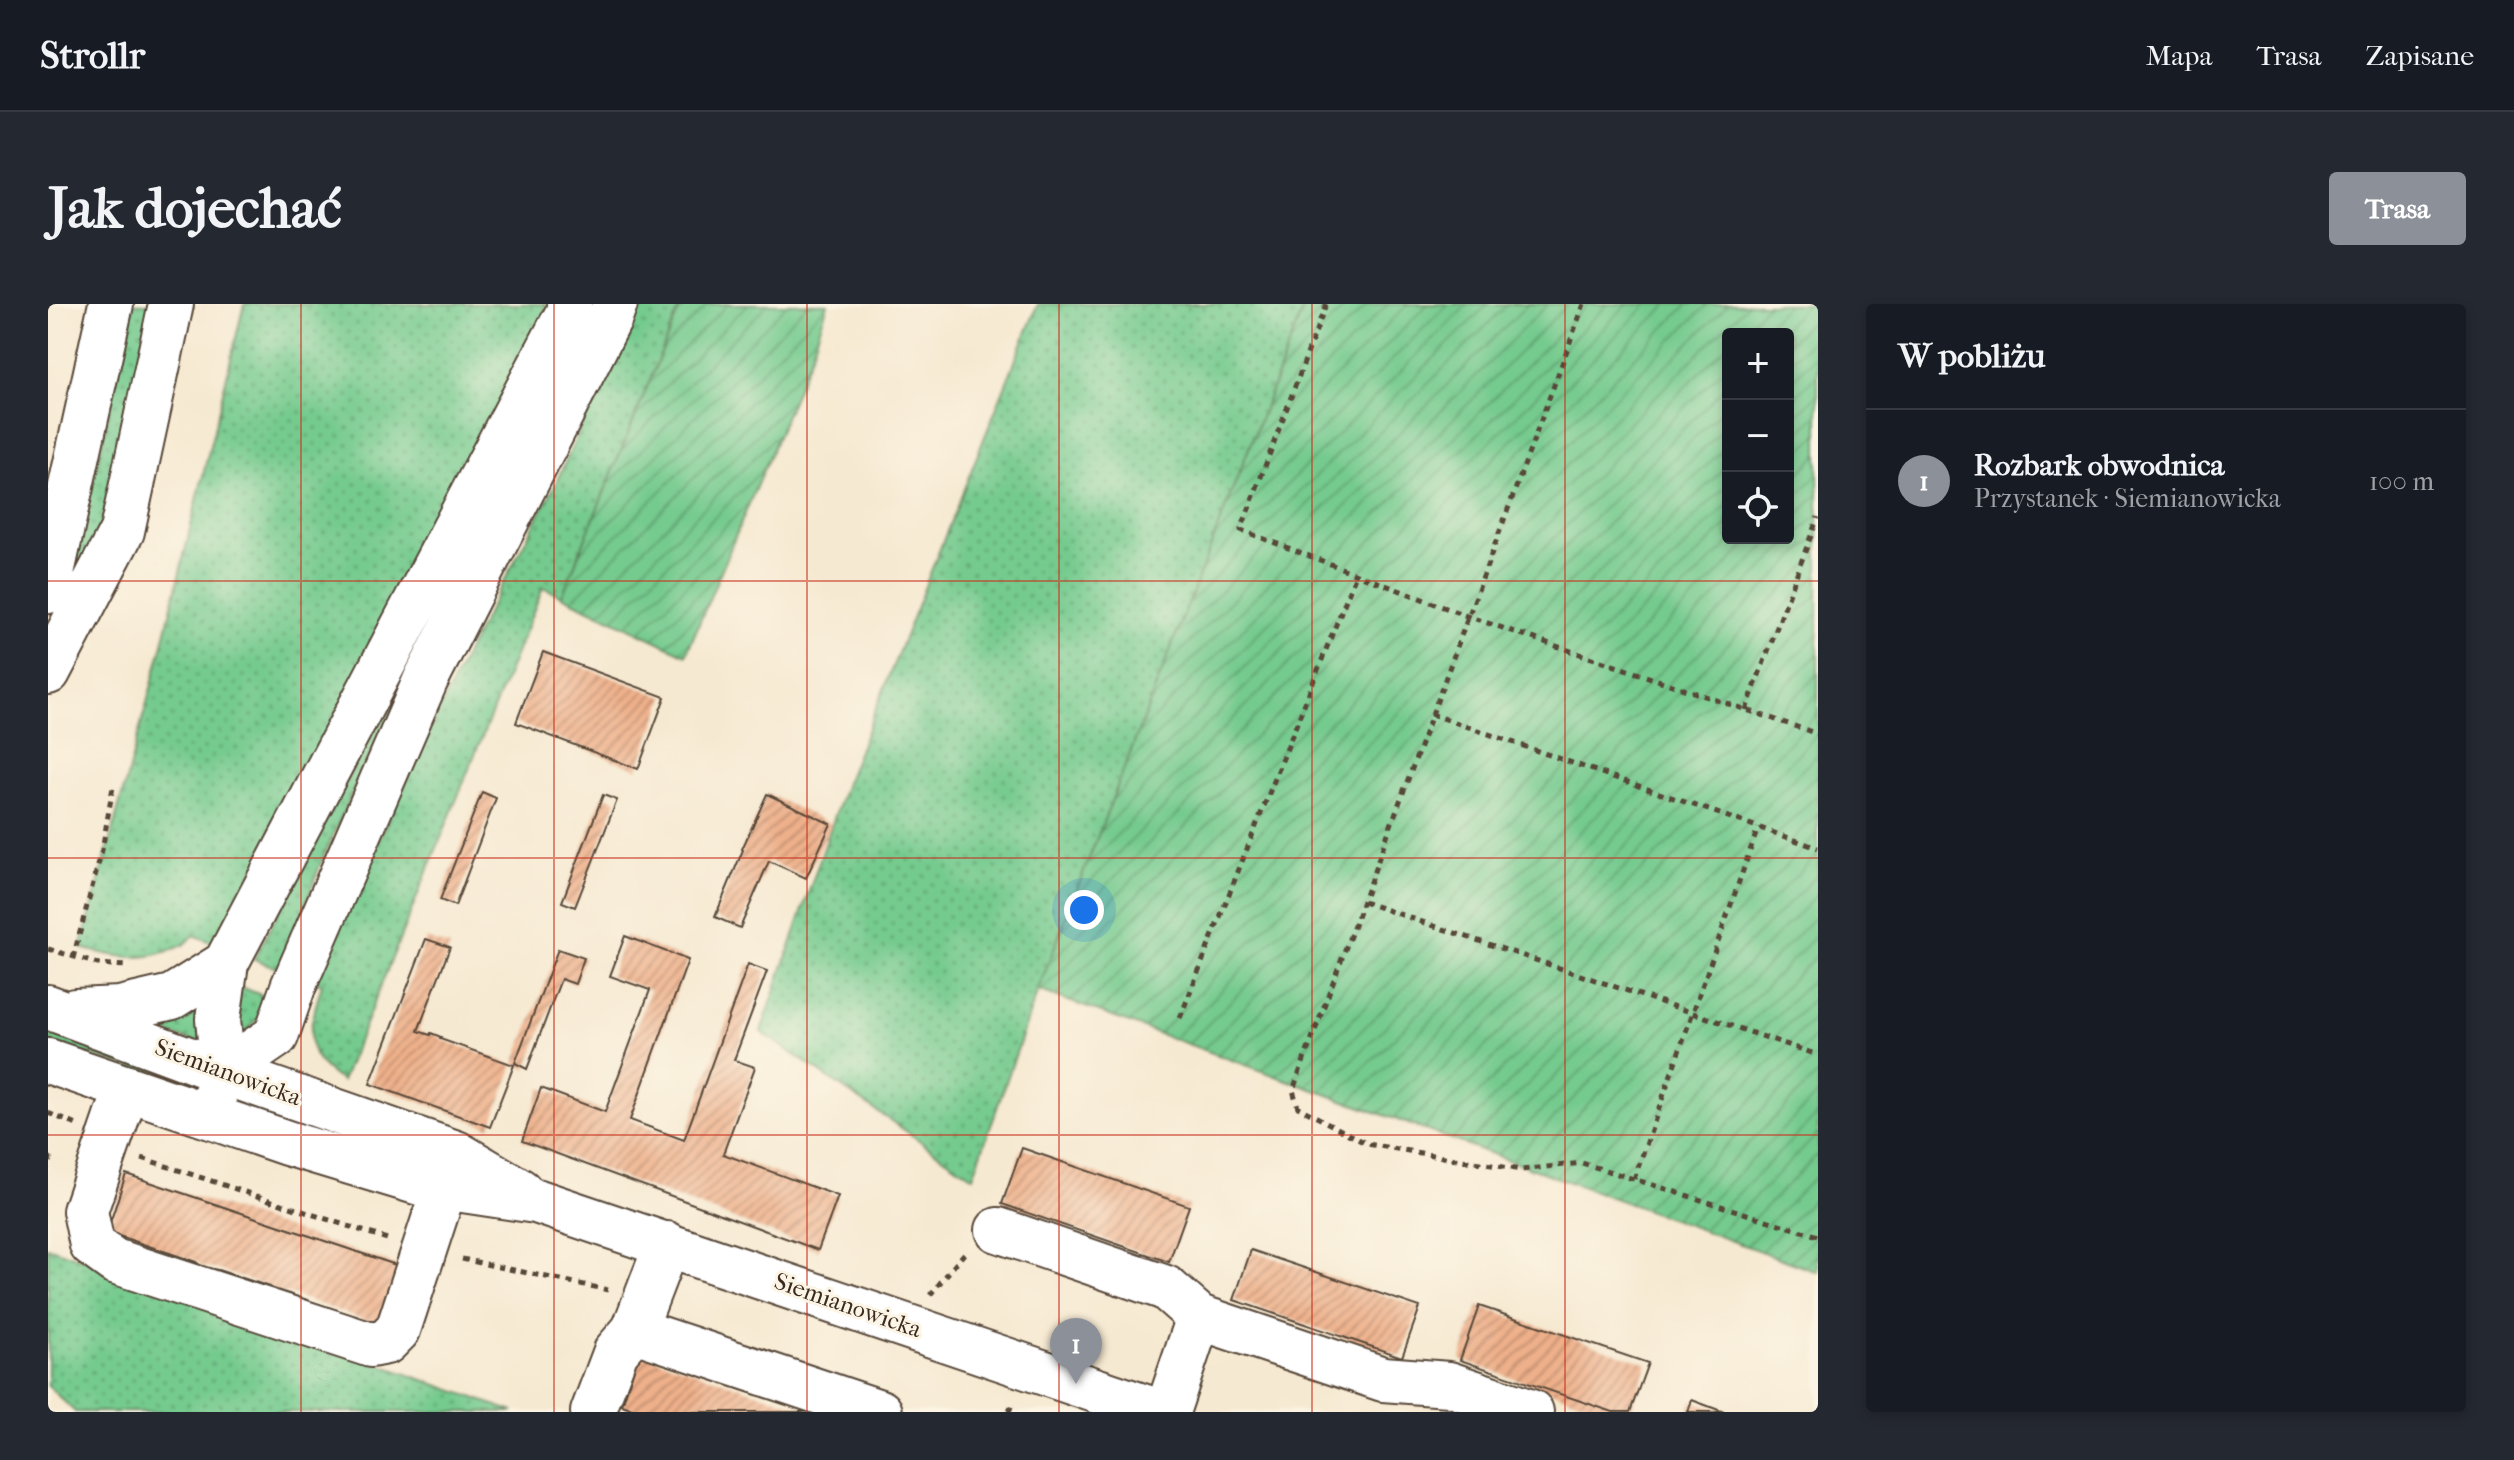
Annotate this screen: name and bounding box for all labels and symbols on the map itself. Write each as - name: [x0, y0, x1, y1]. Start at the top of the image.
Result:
- your location: [1064, 890, 1104, 930]
- street label: Siemianowicka: [151, 1033, 306, 1112]
- street label: Siemianowicka: [771, 1267, 926, 1344]
- pin: 1: [1050, 1318, 1102, 1384]

